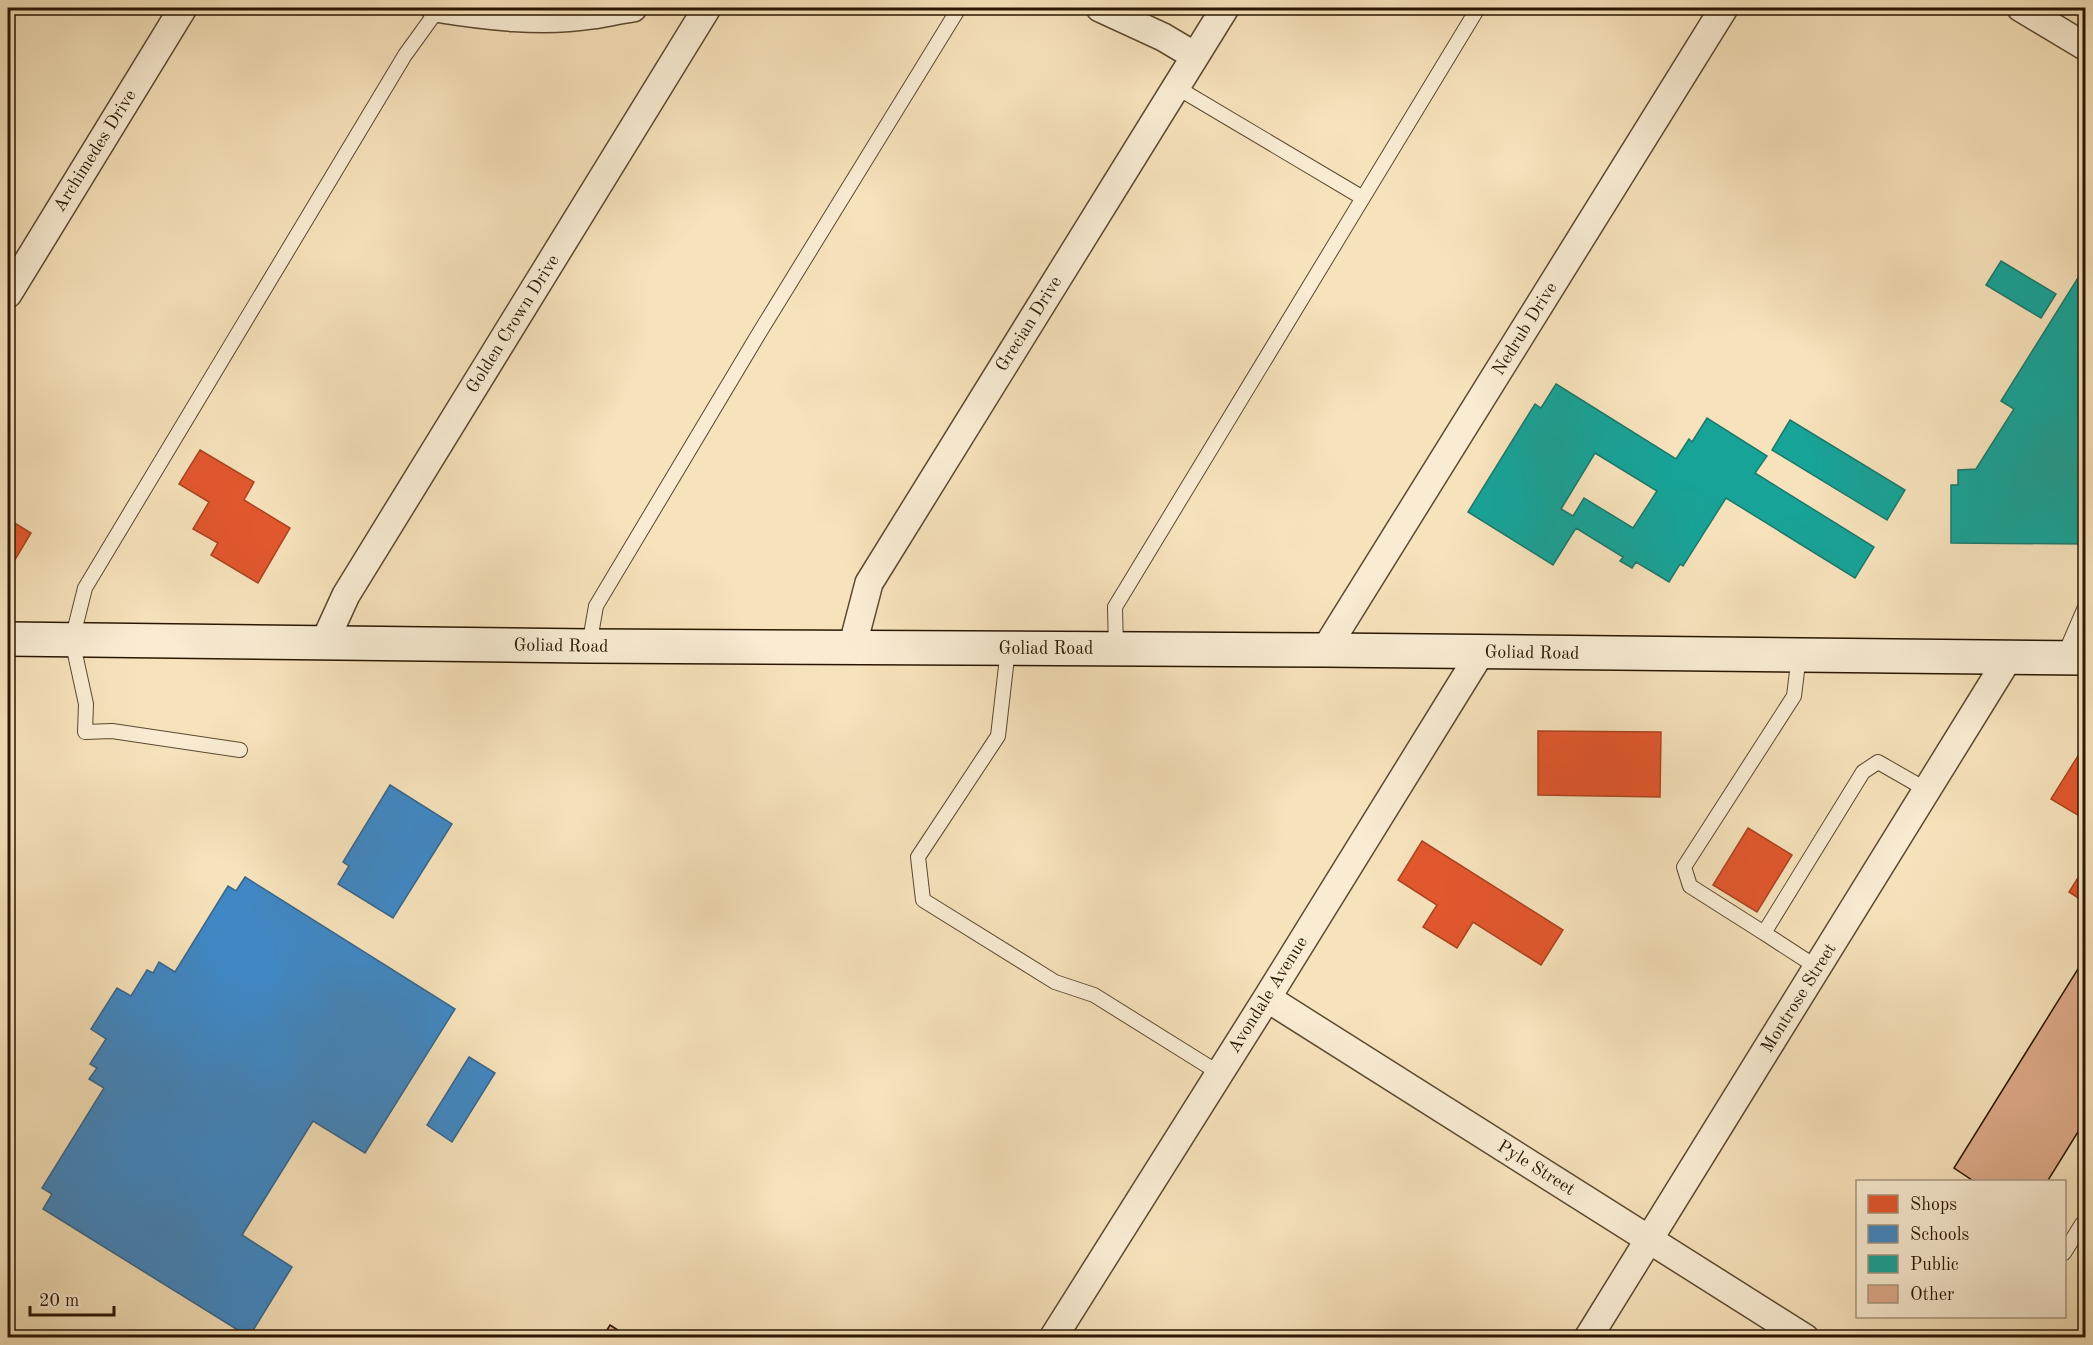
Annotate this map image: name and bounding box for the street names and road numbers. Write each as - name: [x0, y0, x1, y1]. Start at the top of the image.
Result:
- street label: Archimedes Drive: [50, 87, 140, 215]
- street label: Golden Crown Drive: [463, 252, 563, 396]
- street label: Grecian Drive: [993, 273, 1065, 375]
- street label: Nedrub Drive: [1489, 279, 1561, 379]
- street label: Goliad Road: [513, 636, 609, 656]
- street label: Goliad Road: [998, 640, 1094, 658]
- street label: Goliad Road: [1484, 643, 1580, 663]
- street label: Avondale Avenue: [1225, 934, 1311, 1056]
- street label: Montrose Street: [1758, 940, 1840, 1056]
- street label: Pyle Street: [1494, 1137, 1578, 1199]

